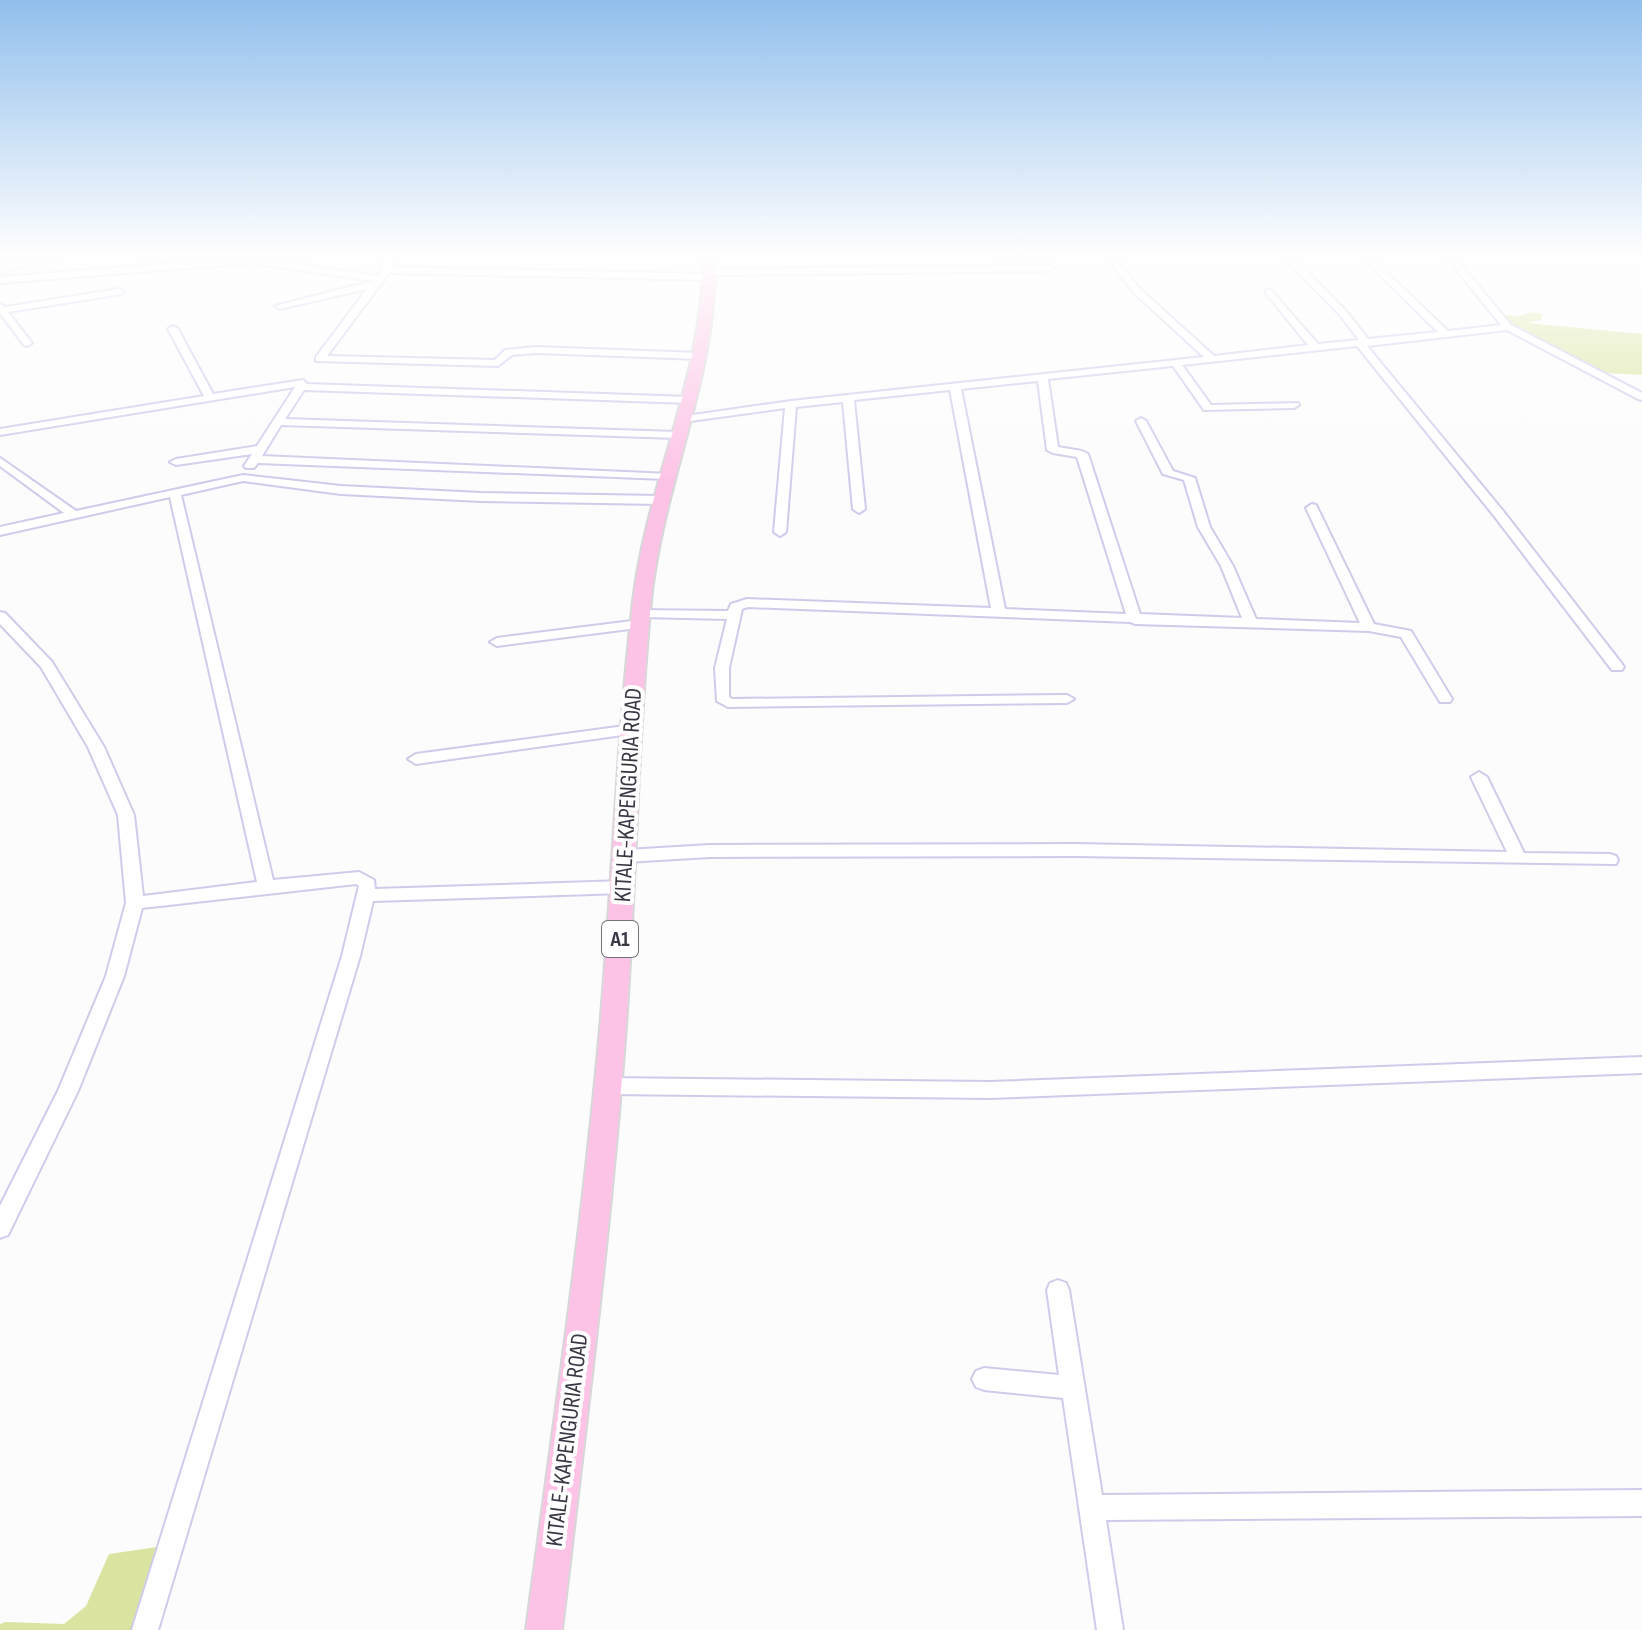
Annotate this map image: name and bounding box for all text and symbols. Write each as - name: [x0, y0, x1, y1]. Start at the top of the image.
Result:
- street label: KITALE-KAPENGURIA ROAD: [608, 687, 648, 903]
- road number: A1: [602, 921, 638, 957]
- street label: KITALE-KAPENGURIA ROAD: [540, 1332, 594, 1548]

